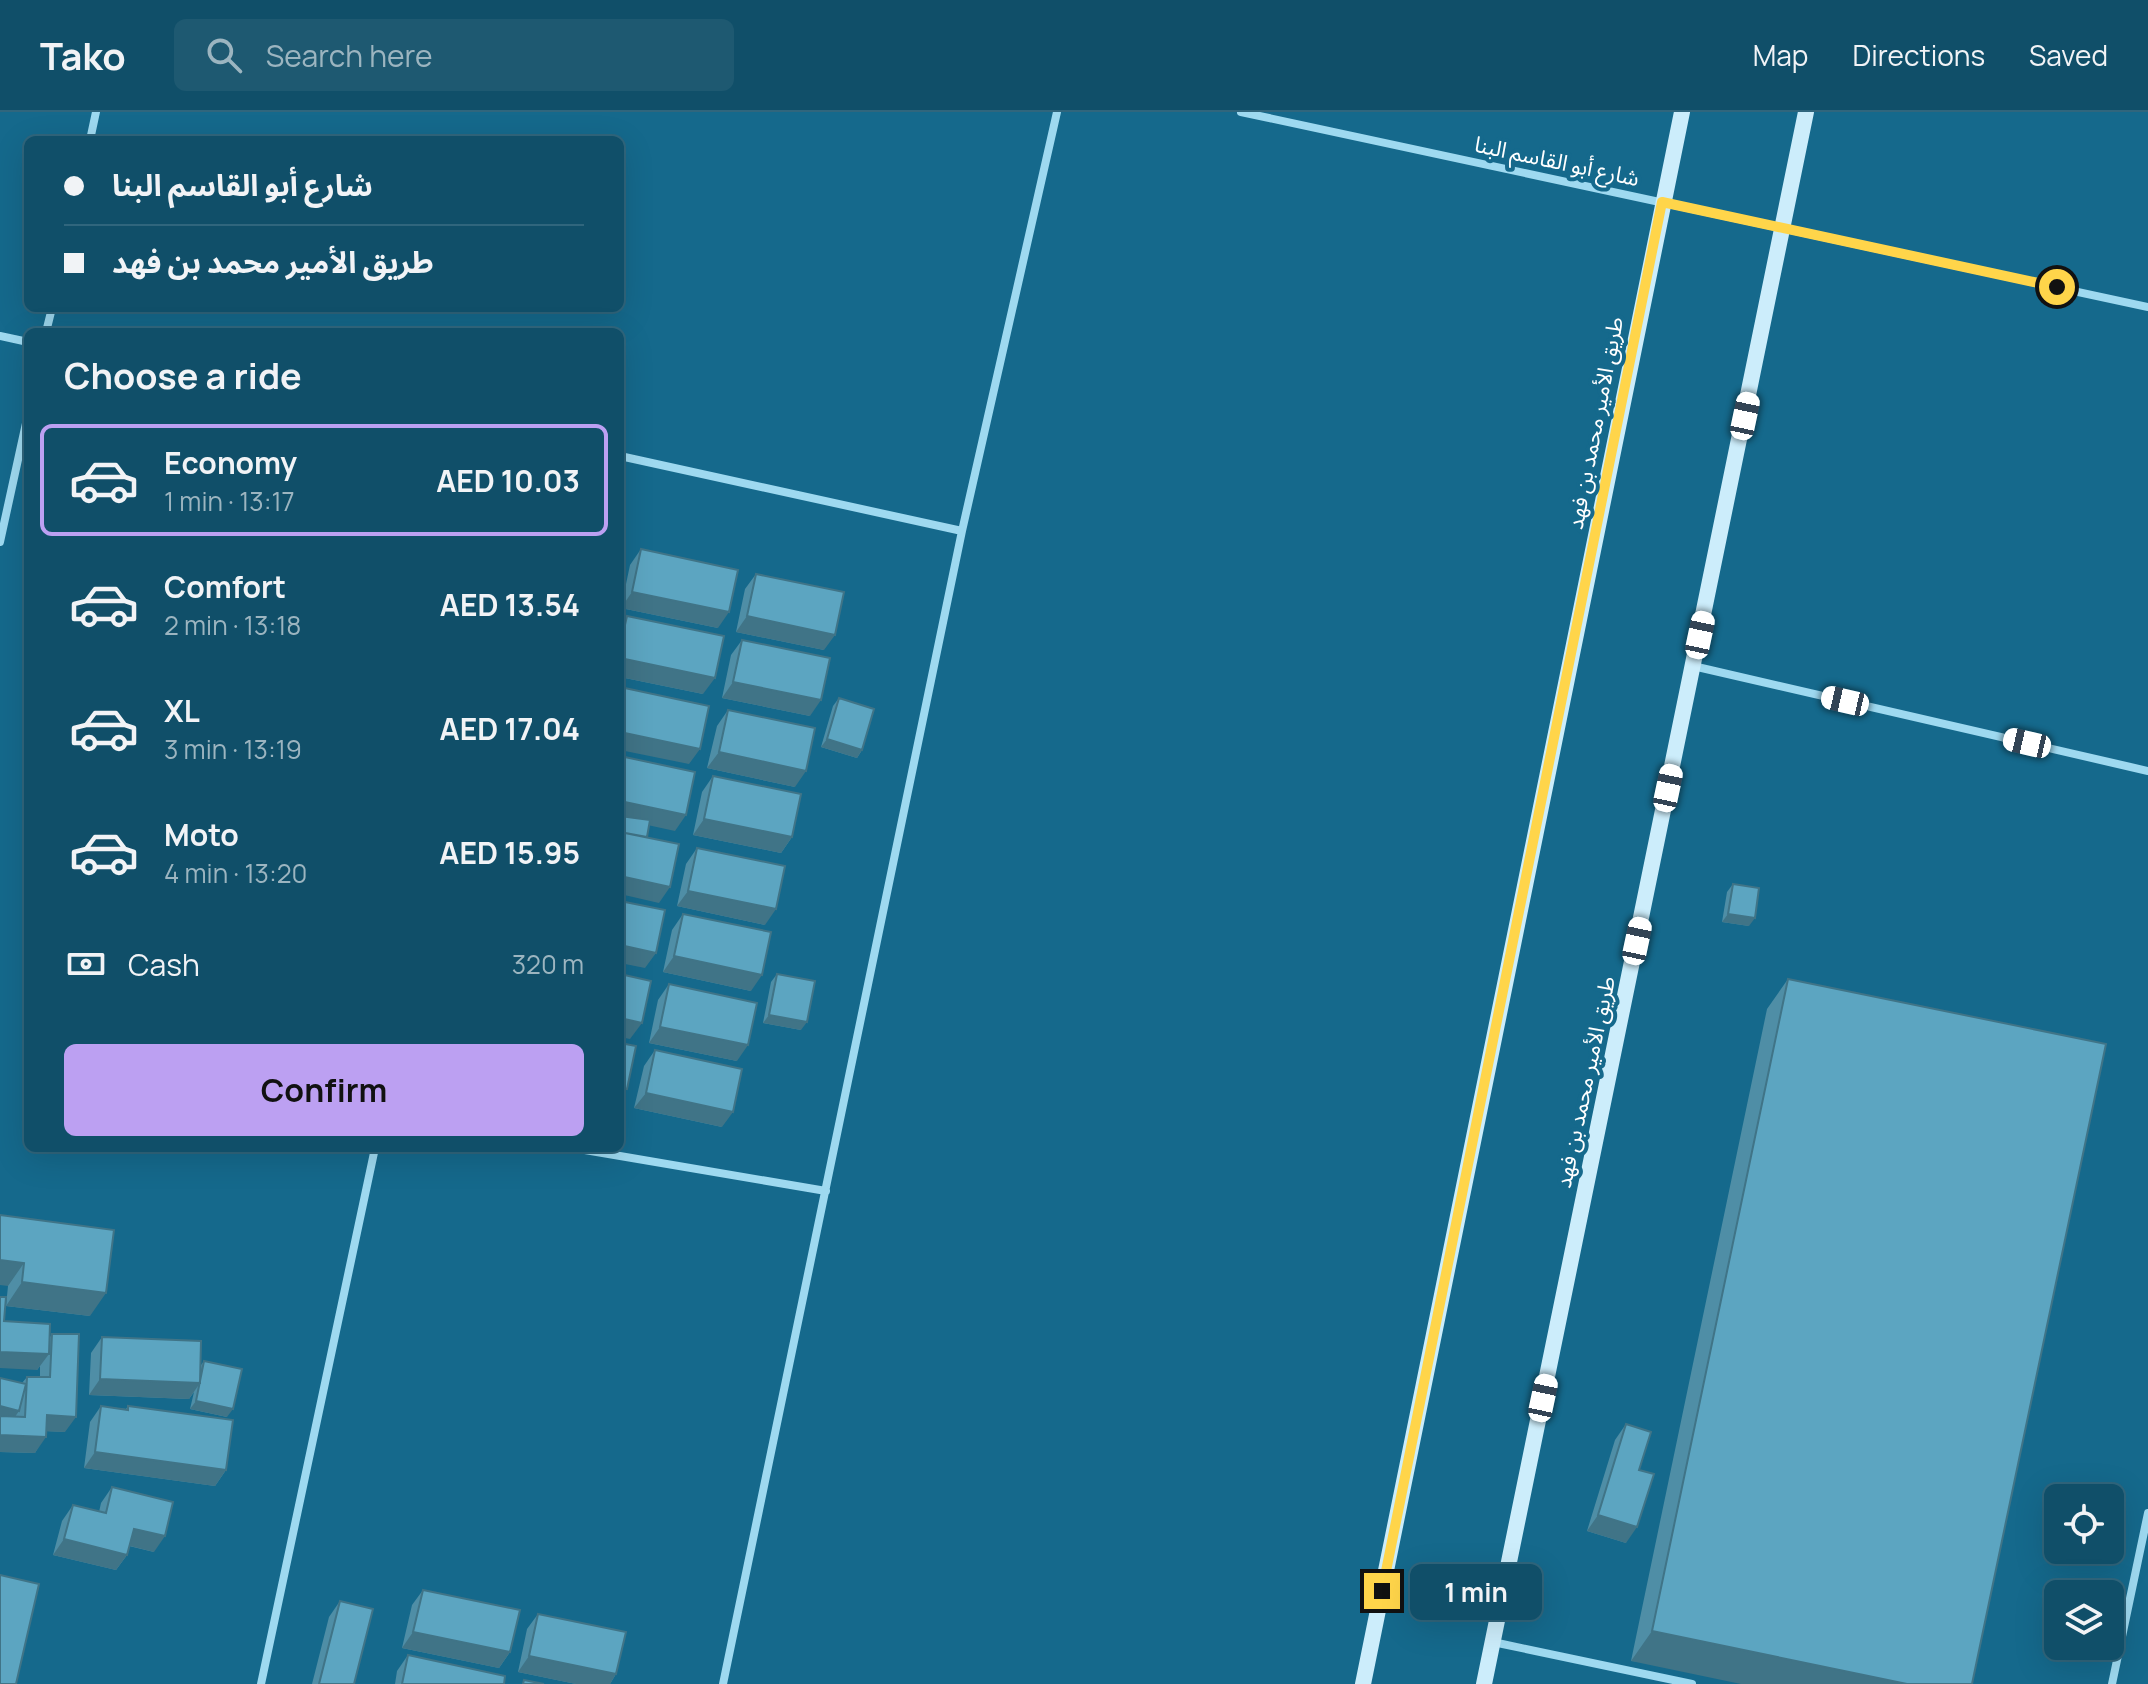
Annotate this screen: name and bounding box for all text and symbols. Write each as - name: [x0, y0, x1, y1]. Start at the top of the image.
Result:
- search box: [174, 19, 734, 91]
- text: Tako: [40, 29, 126, 81]
- icon: search: [202, 33, 246, 77]
- text: Search here: [266, 35, 433, 76]
- text: Map: [1753, 36, 1808, 74]
- text: Directions: [1852, 36, 1985, 74]
- text: Saved: [2029, 36, 2108, 74]
- street label: شارع أبو القاسم البنا: [1471, 129, 1642, 195]
- text: شارع أبو القاسم البنا: [112, 164, 373, 205]
- text: طريق الأمير محمد بن فهد: [112, 241, 434, 282]
- route start: [2039, 269, 2075, 305]
- street label: طريق الأمير محمد بن فهد: [1560, 314, 1630, 532]
- text: Choose a ride: [64, 351, 302, 400]
- car: [1728, 390, 1762, 442]
- text: Economy: [164, 442, 297, 483]
- icon: car: [68, 444, 140, 516]
- text: AED 10.03: [436, 460, 580, 501]
- text: 1 min · 13:17: [164, 483, 295, 519]
- text: Comfort: [164, 566, 286, 607]
- icon: car: [68, 568, 140, 640]
- text: AED 13.54: [440, 584, 580, 625]
- text: 2 min · 13:18: [164, 607, 301, 643]
- car: [1683, 609, 1717, 661]
- car: [1819, 684, 1871, 718]
- text: XL: [164, 690, 200, 731]
- icon: car: [68, 692, 140, 764]
- text: AED 17.04: [440, 708, 580, 749]
- car: [2001, 726, 2053, 760]
- text: 3 min · 13:19: [164, 731, 302, 767]
- car: [1651, 762, 1685, 814]
- text: Moto: [164, 814, 239, 855]
- icon: car: [68, 816, 140, 888]
- text: AED 15.95: [439, 832, 580, 873]
- text: 4 min · 13:20: [164, 855, 307, 891]
- car: [1620, 915, 1654, 967]
- icon: cash: [64, 942, 108, 986]
- text: Cash: [128, 944, 200, 985]
- text: 320 m: [512, 946, 584, 982]
- street label: طريق الأمير محمد بن فهد: [1548, 973, 1622, 1191]
- button: Confirm: [64, 1044, 584, 1136]
- car: [1526, 1372, 1560, 1424]
- map controls: [2044, 1484, 2124, 1660]
- button: locate: [2044, 1484, 2124, 1564]
- callout: 1 min: [1410, 1563, 1542, 1619]
- route end: [1364, 1573, 1400, 1609]
- text: 1 min: [1444, 1574, 1508, 1610]
- button: layers: [2044, 1580, 2124, 1660]

